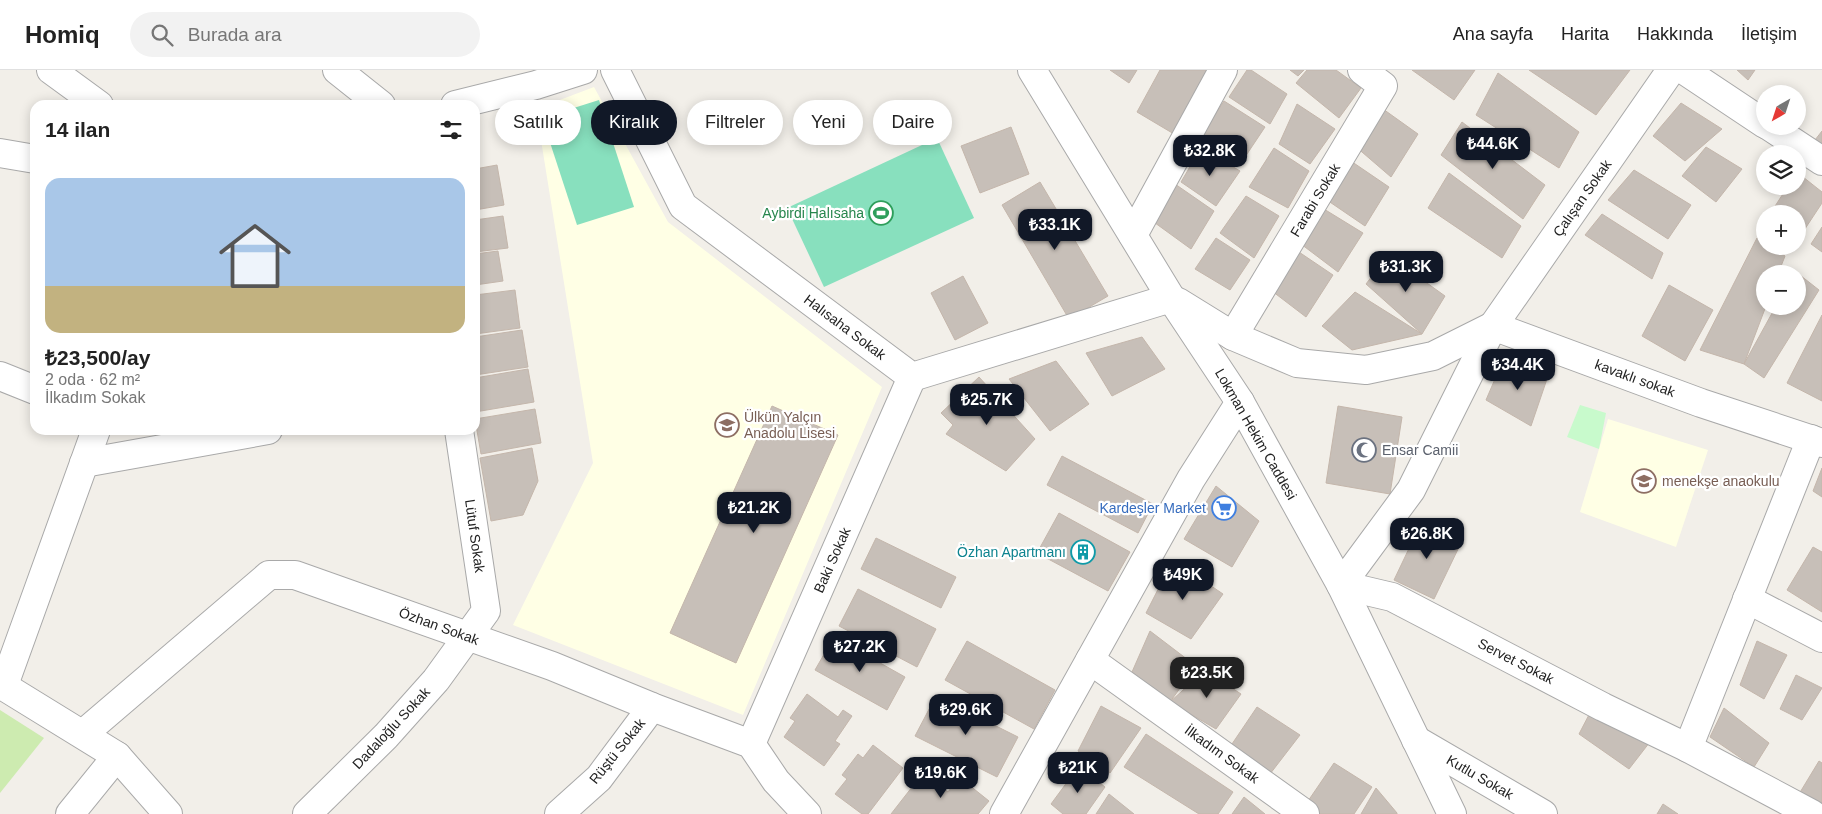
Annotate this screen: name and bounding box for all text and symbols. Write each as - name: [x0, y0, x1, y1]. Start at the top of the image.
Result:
- search box: [130, 12, 480, 57]
- text: Homiq: [25, 21, 100, 48]
- icon: search: [148, 21, 176, 49]
- text: Burada ara: [188, 24, 282, 45]
- text: Ana sayfa: [1453, 24, 1533, 44]
- text: Harita: [1561, 24, 1609, 44]
- text: Hakkında: [1637, 24, 1713, 44]
- text: İletişim: [1741, 24, 1797, 44]
- north arrow: [1756, 85, 1806, 135]
- map controls: [1756, 85, 1806, 315]
- chip: Satılık: [495, 100, 581, 145]
- chip: Kiralık: [591, 100, 677, 145]
- chip: Filtreler: [687, 100, 783, 145]
- chip: Yeni: [793, 100, 863, 145]
- chip: Daire: [873, 100, 952, 145]
- icon: filters: [437, 116, 465, 144]
- text: 14 ilan: [45, 118, 110, 141]
- pin: ₺44.6K: [1452, 128, 1534, 170]
- pin: ₺32.8K: [1169, 134, 1251, 177]
- text: ₺44.6K: [1467, 135, 1519, 152]
- text: ₺32.8K: [1184, 142, 1236, 159]
- button: layers: [1756, 145, 1806, 195]
- street label: Çalışan Sokak: [1550, 156, 1615, 240]
- street label: Farabi Sokak: [1287, 160, 1344, 239]
- sports icon: Aybirdi Halısaha: [868, 200, 894, 226]
- place label: Aybirdi Halısaha: [762, 205, 864, 221]
- button: +: [1756, 205, 1806, 255]
- pin: ₺33.1K: [1014, 208, 1096, 251]
- icon: home: [210, 211, 300, 301]
- text: ₺33.1K: [1029, 216, 1081, 233]
- pin: ₺31.3K: [1365, 250, 1447, 293]
- text: ₺31.3K: [1380, 258, 1432, 275]
- button: −: [1756, 265, 1806, 315]
- street label: Halısaha Sokak: [801, 291, 890, 363]
- text: ₺23,500/ay: [45, 346, 150, 369]
- pin: ₺34.4K: [1477, 348, 1559, 391]
- text: ₺34.4K: [1492, 356, 1544, 373]
- street label: kavaklı sokak: [1593, 356, 1678, 400]
- street label: Lokman Hekim Caddesi: [1212, 366, 1300, 502]
- text: 2 oda · 62 m²: [45, 371, 140, 388]
- pin: ₺25.7K: [946, 384, 1028, 426]
- text: İlkadım Sokak: [45, 389, 145, 406]
- text: ₺25.7K: [961, 391, 1013, 408]
- place label: Ülkün Yalçın Anadolu Lisesi: [744, 408, 835, 441]
- school or university icon: Ülkün Yalçın Anadolu Lisesi: [714, 412, 740, 438]
- mosque icon: Ensar Camii: [1351, 437, 1377, 463]
- place label: Ensar Camii: [1382, 442, 1458, 458]
- school or university icon: menekşe anaokulu: [1631, 468, 1657, 494]
- place label: menekşe anaokulu: [1662, 473, 1780, 489]
- pin: ₺21.2K: [713, 492, 795, 534]
- supermarket icon: Kardeşler Market: [1211, 495, 1237, 521]
- street label: Lütuf Sokak: [462, 498, 488, 575]
- text: ₺21.2K: [728, 499, 780, 516]
- place label: Kardeşler Market: [1099, 500, 1206, 516]
- pin: ₺26.8K: [1386, 518, 1468, 560]
- street label: Baki Sokak: [810, 524, 854, 595]
- text: ₺26.8K: [1401, 525, 1453, 542]
- building icon: Özhan Apartmanı: [1070, 539, 1096, 565]
- place label: Özhan Apartmanı: [957, 543, 1066, 560]
- pin: ₺49K: [1153, 558, 1213, 601]
- text: ₺49K: [1164, 566, 1202, 583]
- street label: Özhan Sokak: [397, 603, 483, 648]
- pin: ₺27.2K: [819, 630, 901, 673]
- street label: Servet Sokak: [1475, 635, 1558, 687]
- text: ₺27.2K: [834, 638, 886, 655]
- pin: ₺23.5K: [1166, 656, 1248, 699]
- text: ₺23.5K: [1181, 664, 1233, 681]
- street label: Dadaloğlu Sokak: [349, 683, 434, 772]
- pin: ₺29.6K: [925, 694, 1007, 736]
- text: ₺29.6K: [940, 701, 992, 718]
- street label: Rüştü Sokak: [586, 714, 649, 787]
- street label: İlkadım Sokak: [1182, 721, 1264, 787]
- street label: Kutlu Sokak: [1444, 751, 1517, 803]
- pin: ₺21K: [1048, 752, 1108, 794]
- pin: ₺19.6K: [900, 756, 982, 799]
- text: ₺21K: [1059, 759, 1097, 776]
- text: ₺19.6K: [915, 764, 967, 781]

